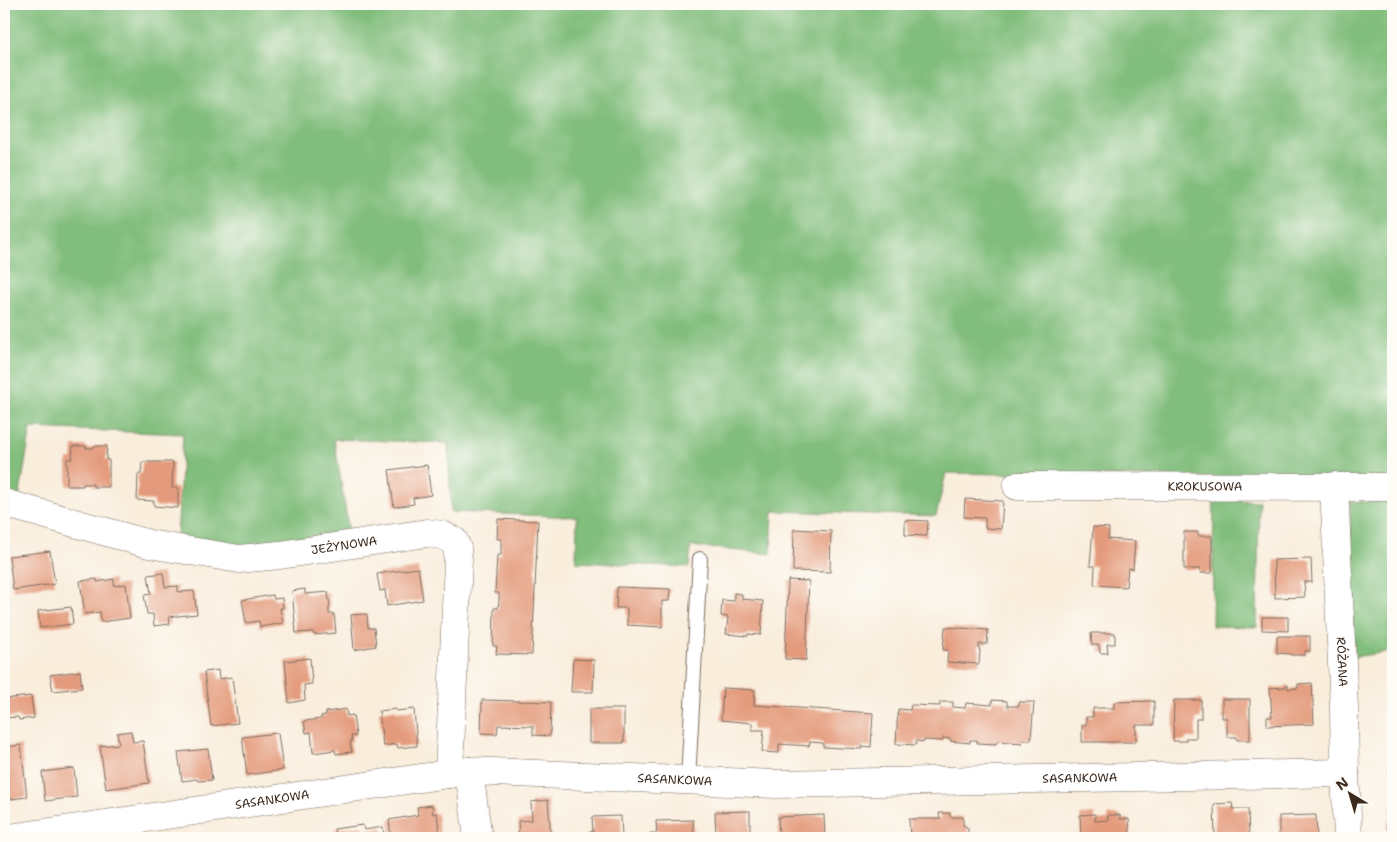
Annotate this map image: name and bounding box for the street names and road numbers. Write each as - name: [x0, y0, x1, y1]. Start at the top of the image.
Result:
- street label: KROKUSOWA: [1167, 478, 1243, 495]
- street label: JEŻYNOWA: [310, 533, 379, 558]
- street label: RÓŻANA: [1333, 636, 1351, 687]
- street label: SASANKOWA: [1042, 769, 1118, 787]
- street label: SASANKOWA: [637, 770, 713, 789]
- street label: SASANKOWA: [234, 786, 311, 813]

